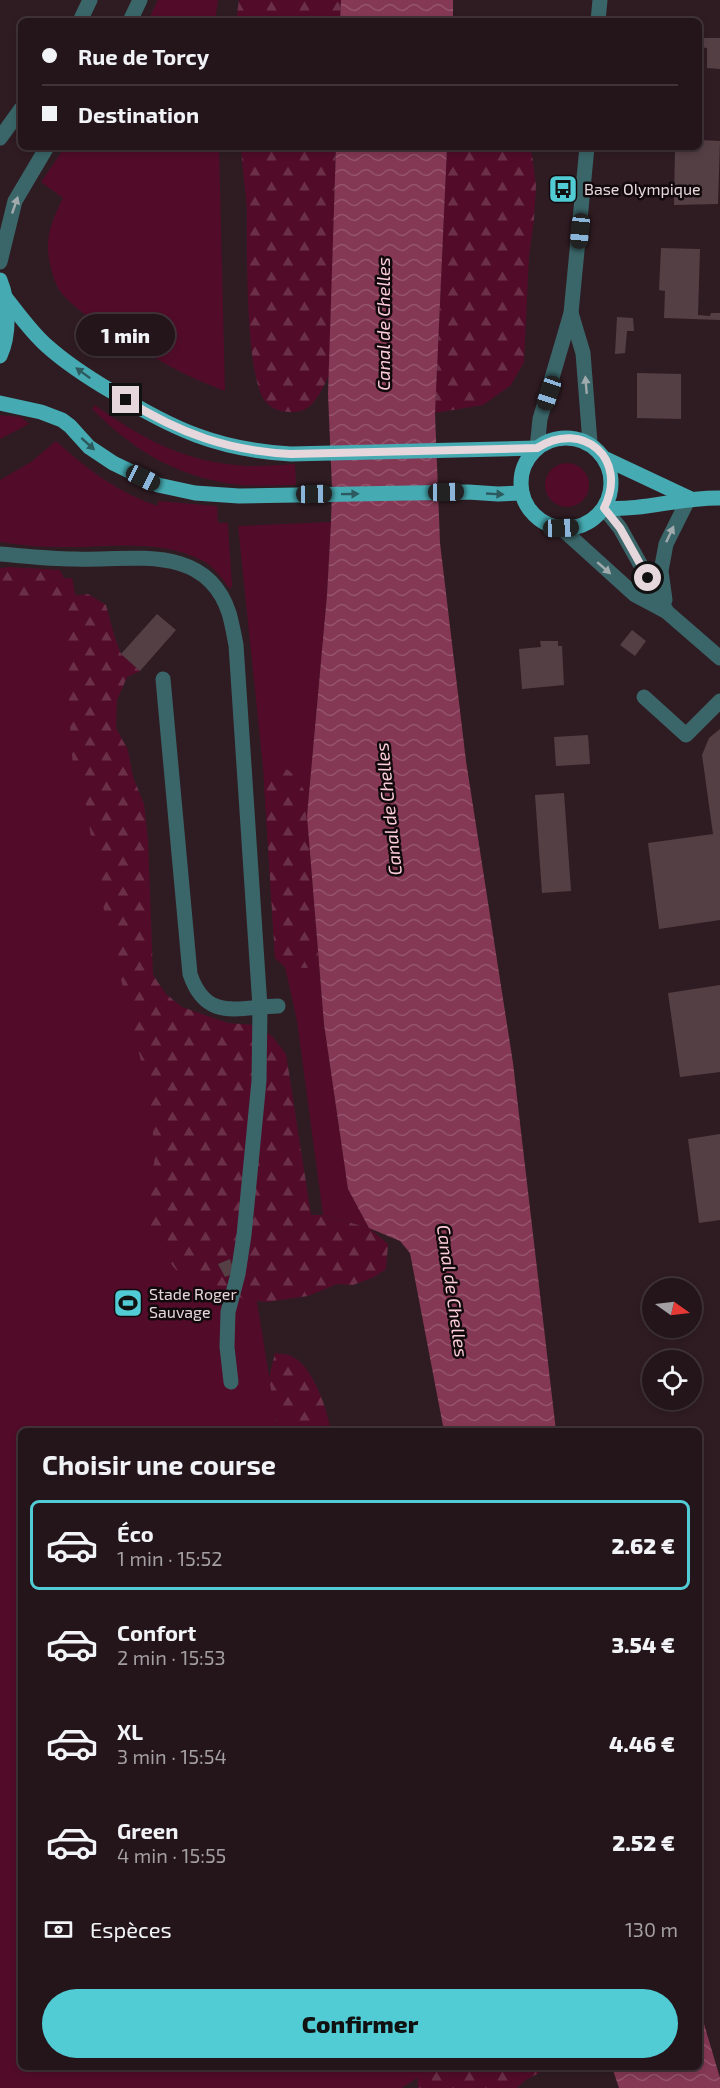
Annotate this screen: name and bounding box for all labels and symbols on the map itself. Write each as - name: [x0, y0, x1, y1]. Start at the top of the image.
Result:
- bus stop icon: Base Olympique: [547, 173, 579, 205]
- place label: Base Olympique: [584, 179, 701, 198]
- one-way arrow: [10, 196, 20, 214]
- car: [569, 212, 591, 250]
- water label: Canal de Chelles: [372, 257, 394, 391]
- callout: 1 min: [76, 313, 176, 355]
- one-way arrow: [76, 368, 91, 380]
- car: [535, 373, 563, 413]
- one-way arrow: [581, 375, 591, 394]
- route end: [112, 386, 139, 413]
- one-way arrow: [81, 437, 96, 451]
- car: [123, 462, 163, 494]
- car: [428, 483, 464, 501]
- car: [296, 485, 332, 503]
- one-way arrow: [341, 489, 360, 498]
- one-way arrow: [486, 489, 505, 498]
- car: [543, 518, 579, 538]
- one-way arrow: [665, 525, 675, 543]
- one-way arrow: [596, 561, 611, 574]
- route start: [634, 564, 661, 591]
- water label: Canal de Chelles: [370, 742, 406, 877]
- water label: Canal de Chelles: [433, 1223, 473, 1359]
- north arrow: [642, 1278, 702, 1338]
- place label: Stade Roger Sauvage: [149, 1284, 237, 1321]
- sports icon: Stade Roger Sauvage: [112, 1287, 144, 1319]

